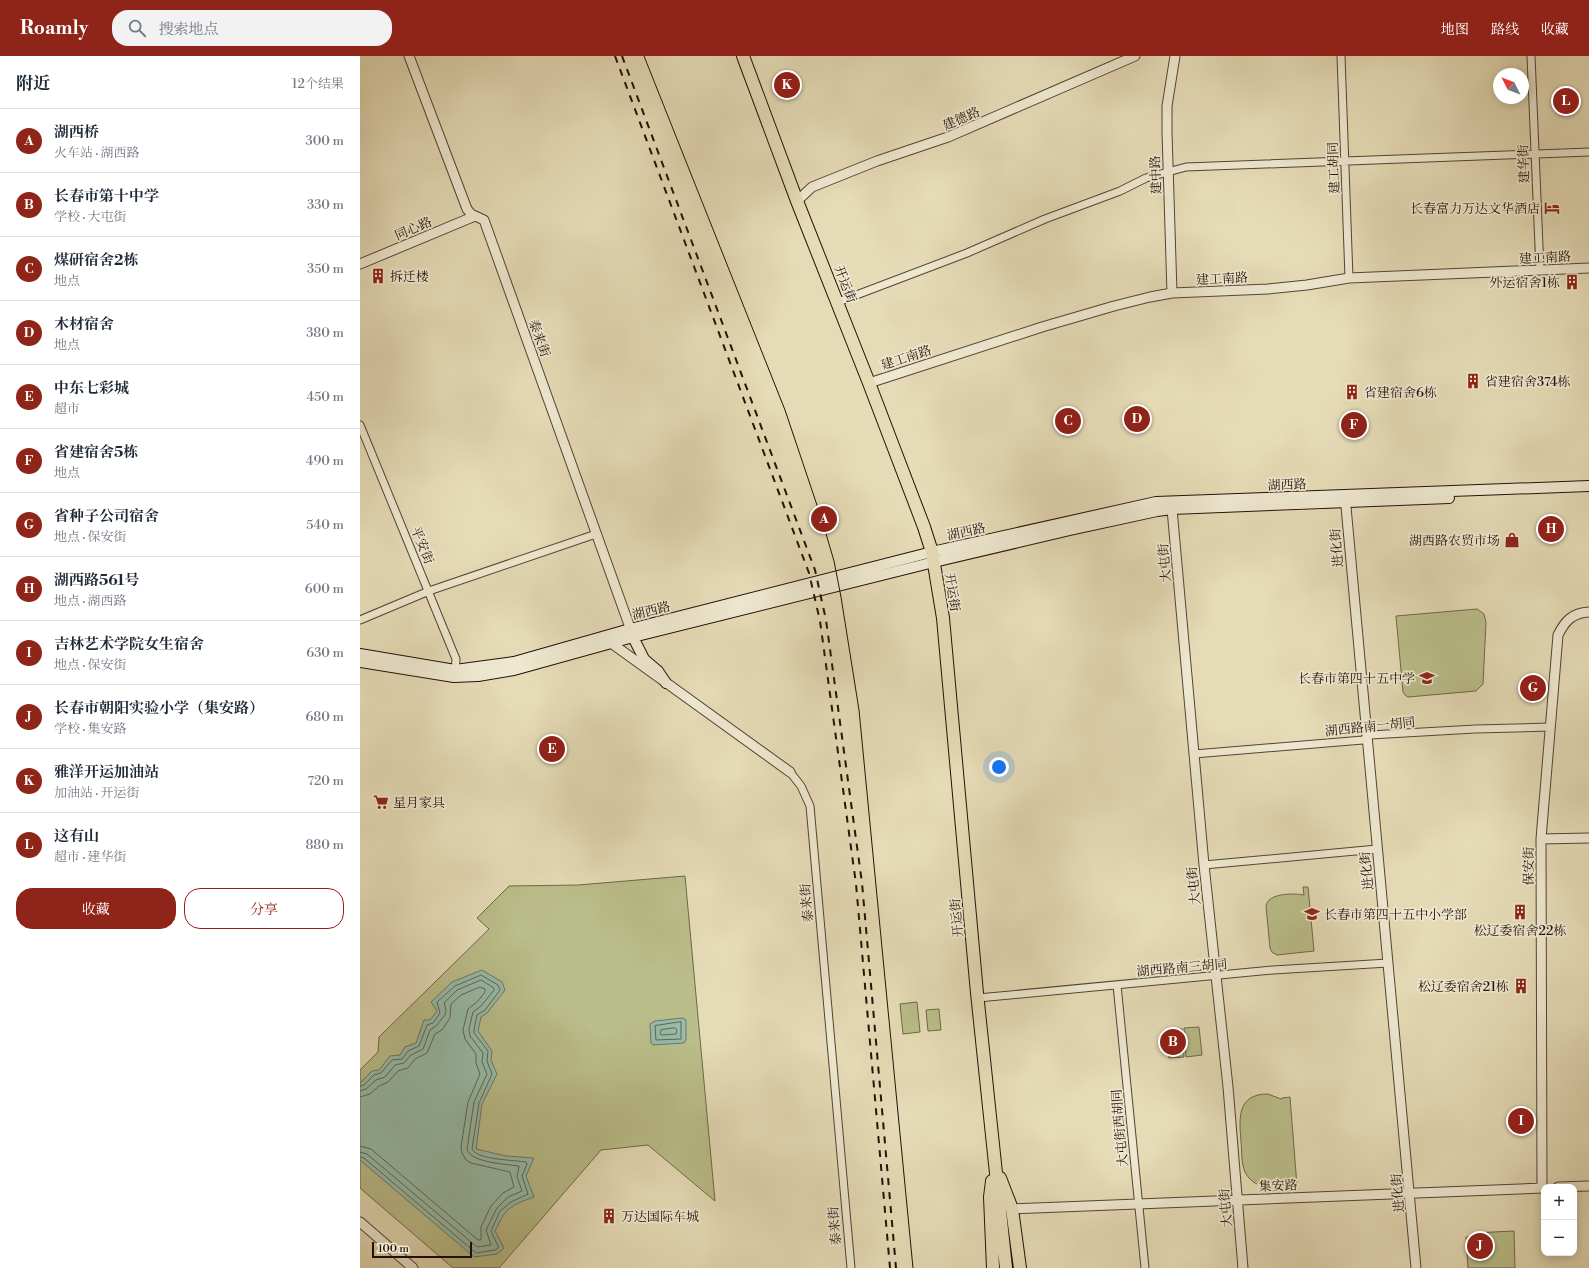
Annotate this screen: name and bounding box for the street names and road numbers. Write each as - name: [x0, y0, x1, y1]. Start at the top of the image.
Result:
- street label: 建德路: [940, 104, 982, 134]
- street label: 建工胡同: [1325, 142, 1343, 194]
- street label: 建华街: [1515, 144, 1533, 184]
- street label: 建中路: [1147, 155, 1165, 195]
- street label: 同心路: [392, 214, 434, 244]
- street label: 建工南路: [1519, 249, 1571, 267]
- street label: 开运街: [831, 263, 860, 305]
- street label: 建工南路: [1196, 270, 1248, 288]
- street label: 泰来街: [525, 317, 553, 359]
- street label: 建工南路: [879, 342, 934, 374]
- street label: 湖西路: [1267, 476, 1307, 494]
- street label: 湖西路: [945, 520, 987, 544]
- street label: 平安街: [407, 524, 437, 566]
- street label: 进化街: [1327, 528, 1347, 568]
- street label: 大屯街: [1155, 543, 1175, 583]
- street label: 开运街: [941, 572, 963, 613]
- street label: 湖西路: [630, 598, 672, 623]
- street label: 湖西路南一胡同: [1324, 714, 1416, 740]
- street label: 保安街: [1521, 846, 1537, 886]
- street label: 进化街: [1357, 851, 1377, 891]
- street label: 大屯街: [1184, 866, 1204, 906]
- street label: 泰来街: [797, 883, 817, 923]
- street label: 开运街: [947, 898, 967, 938]
- street label: 湖西路南三胡同: [1136, 956, 1228, 980]
- street label: 大屯街西胡同: [1109, 1088, 1131, 1167]
- street label: 进化街: [1388, 1173, 1408, 1213]
- street label: 集安路: [1258, 1177, 1298, 1195]
- street label: 大屯街: [1216, 1188, 1236, 1228]
- street label: 泰来街: [825, 1206, 845, 1246]

